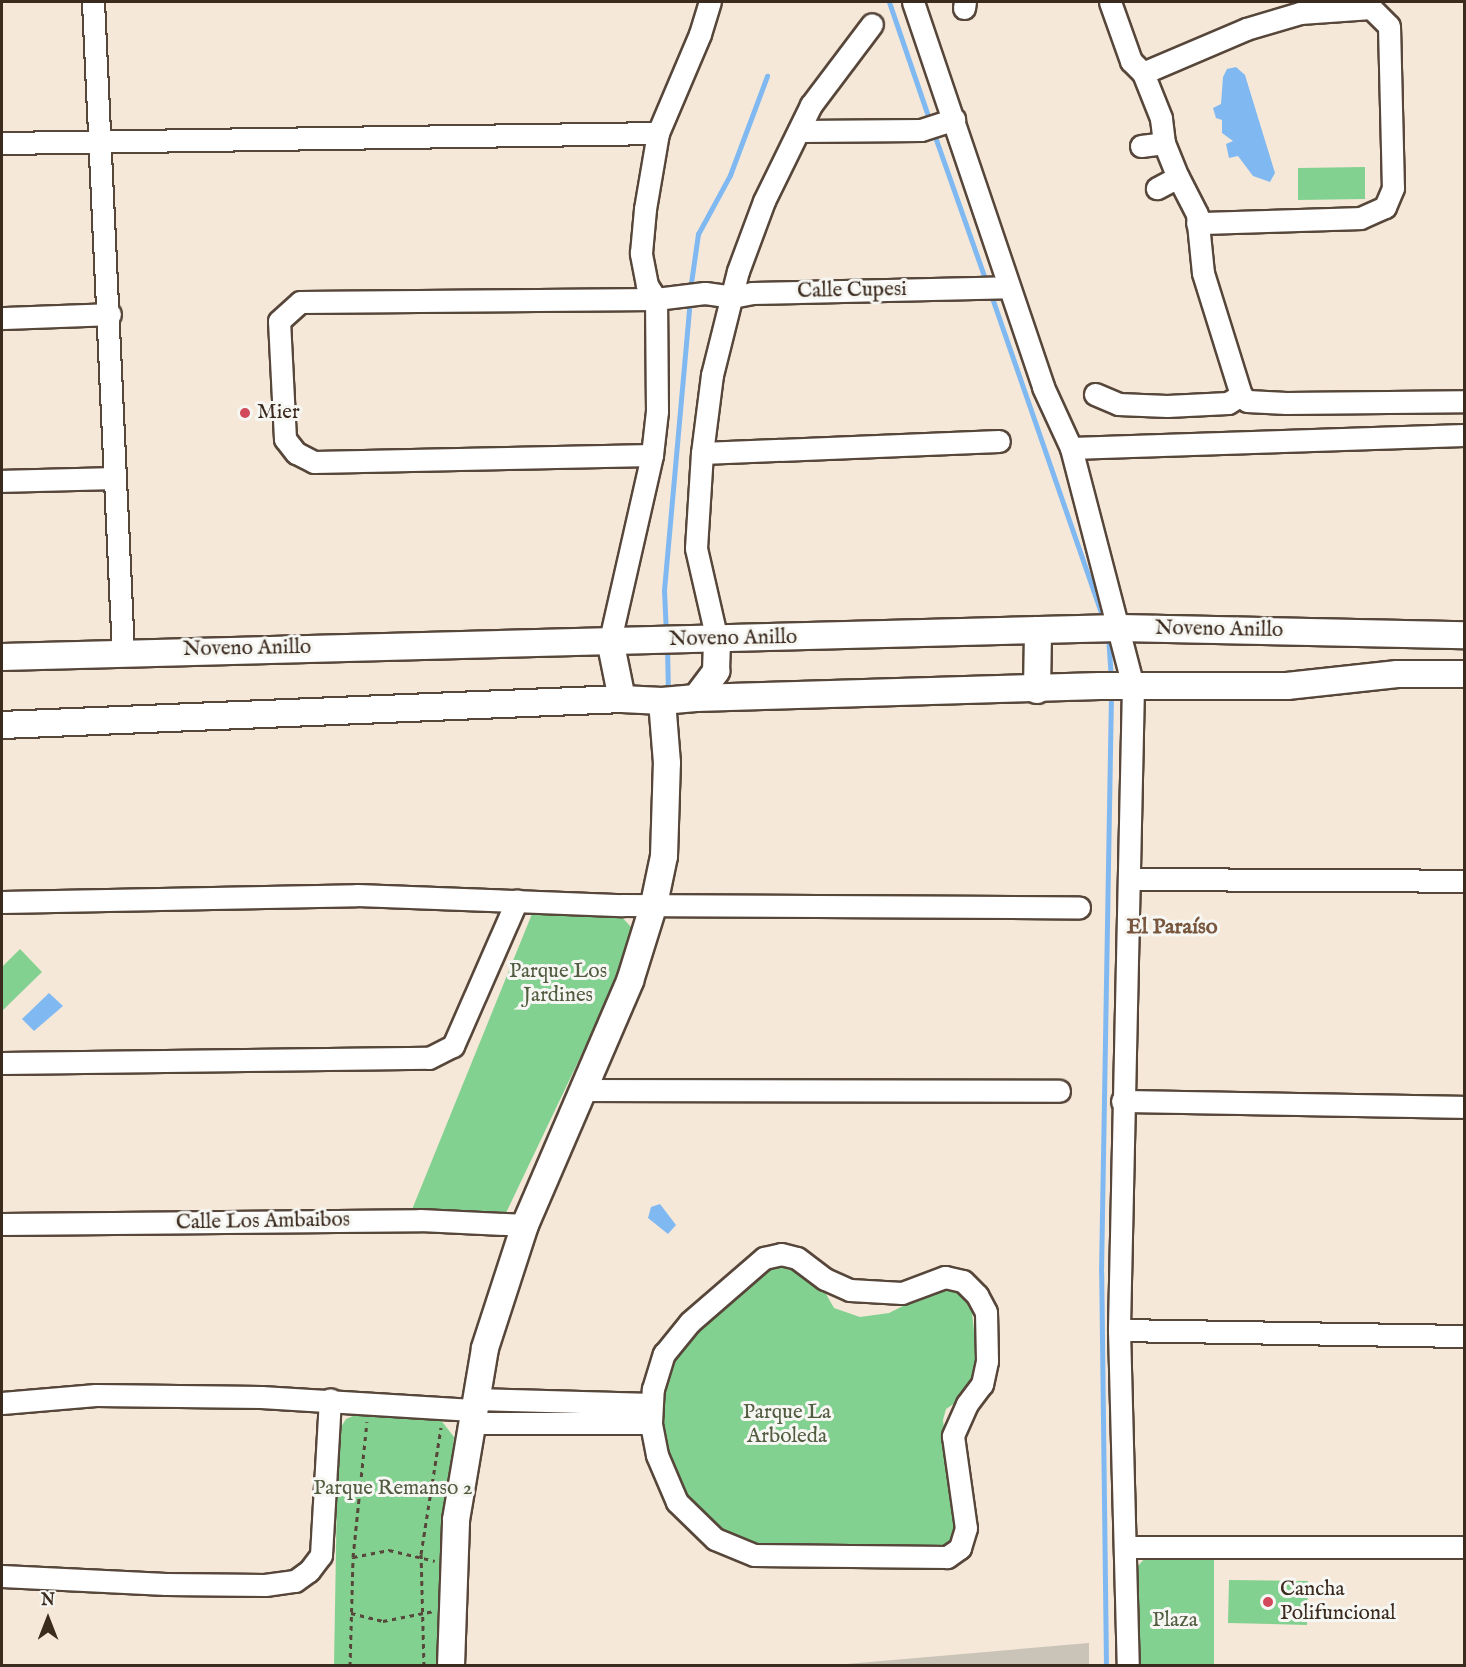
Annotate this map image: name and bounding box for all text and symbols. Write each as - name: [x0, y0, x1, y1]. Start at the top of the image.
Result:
- street label: Calle Cupesi: [797, 277, 907, 305]
- place label: Mier: [257, 400, 300, 426]
- marker: Mier: [238, 406, 252, 420]
- street label: Noveno Anillo: [1155, 616, 1283, 644]
- street label: Noveno Anillo: [669, 625, 797, 653]
- street label: Noveno Anillo: [183, 635, 311, 663]
- district label: El Paraíso: [1126, 915, 1218, 941]
- park label: Parque Los Jardines: [509, 959, 607, 1009]
- street label: Calle Los Ambaibos: [176, 1208, 350, 1236]
- park label: Parque La Arboleda: [743, 1400, 831, 1450]
- park label: Parque Remanso 2: [313, 1476, 473, 1502]
- place label: Cancha Polifuncional: [1280, 1577, 1396, 1627]
- north arrow: [18, 1589, 78, 1649]
- text: N: [41, 1591, 55, 1611]
- marker: Cancha Polifuncional: [1261, 1595, 1275, 1609]
- park label: Plaza: [1152, 1608, 1198, 1634]

